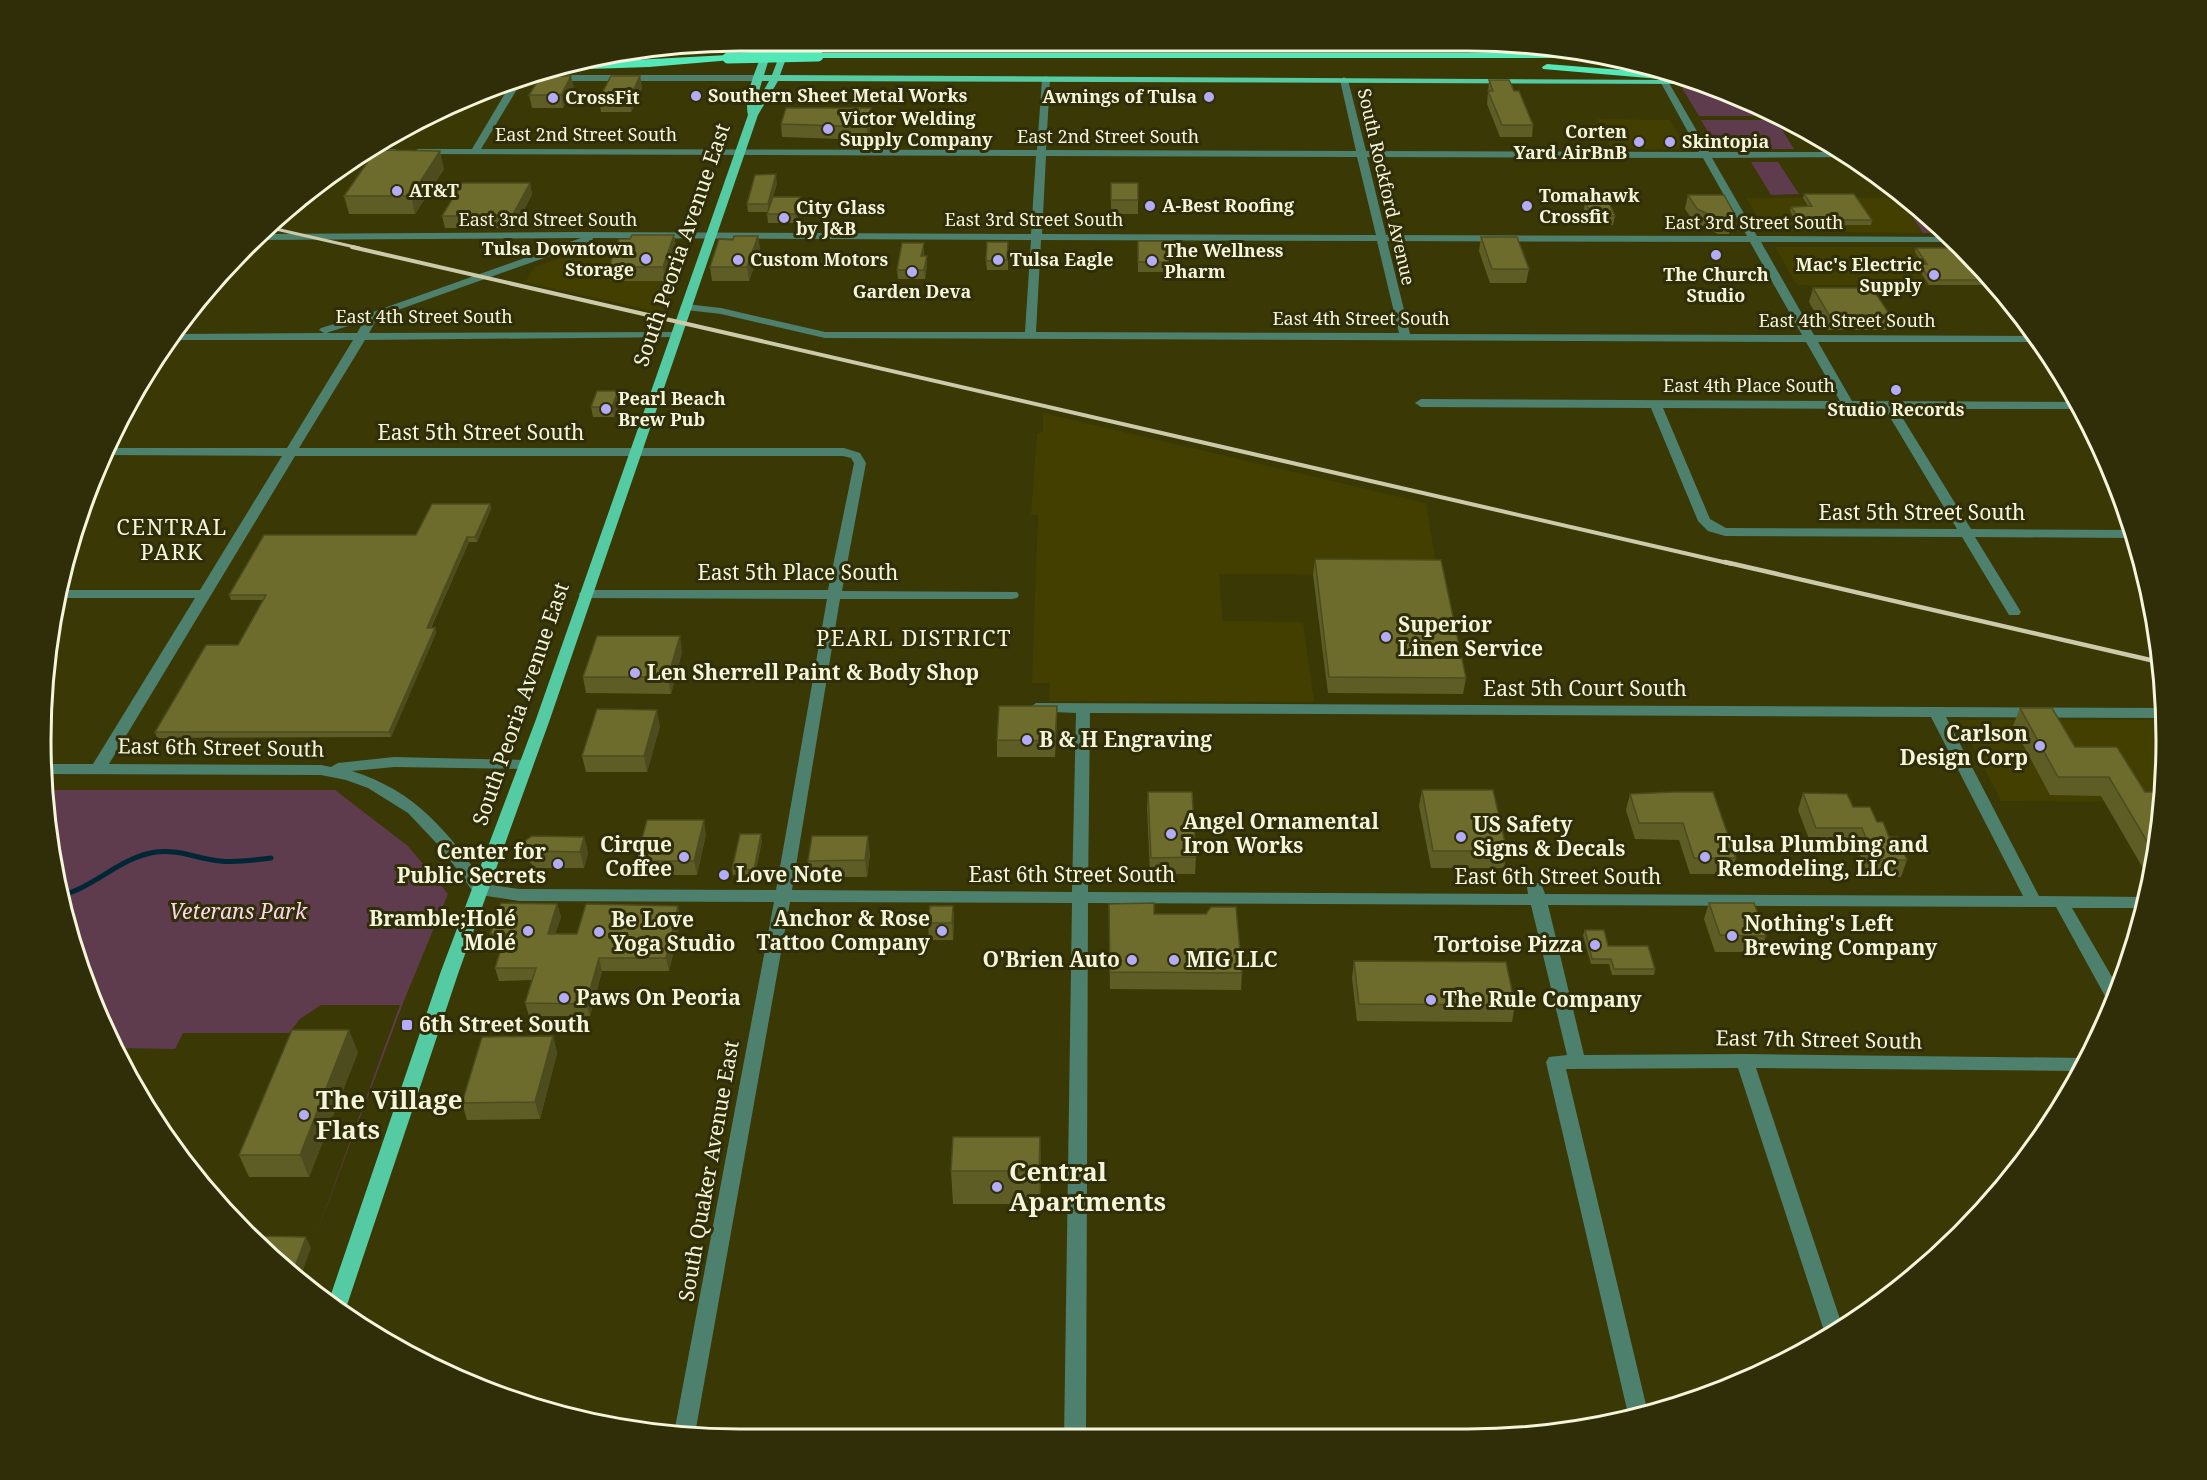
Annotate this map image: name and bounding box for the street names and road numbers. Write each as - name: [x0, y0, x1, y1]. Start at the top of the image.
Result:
- street label: South Rockford Avenue: [1353, 86, 1421, 287]
- street label: South Peoria Avenue East: [626, 119, 736, 370]
- street label: East 2nd Street South: [495, 122, 677, 146]
- street label: East 2nd Street South: [1017, 124, 1199, 148]
- street label: East 3rd Street South: [458, 207, 638, 231]
- street label: East 3rd Street South: [944, 207, 1124, 231]
- street label: East 3rd Street South: [1664, 210, 1844, 234]
- street label: East 4th Street South: [335, 304, 513, 328]
- street label: East 4th Street South: [1272, 306, 1450, 330]
- street label: East 4th Street South: [1758, 308, 1936, 332]
- street label: East 4th Place South: [1663, 373, 1835, 397]
- street label: East 5th Street South: [378, 418, 584, 446]
- street label: East 5th Street South: [1819, 498, 2025, 526]
- street label: East 5th Place South: [698, 558, 898, 586]
- street label: South Peoria Avenue East: [465, 578, 575, 829]
- street label: East 5th Court South: [1483, 674, 1687, 702]
- street label: East 6th Street South: [117, 731, 325, 763]
- street label: East 6th Street South: [969, 860, 1175, 888]
- street label: East 6th Street South: [1455, 862, 1661, 890]
- street label: East 7th Street South: [1715, 1023, 1923, 1055]
- street label: South Quaker Avenue East: [671, 1038, 745, 1304]

